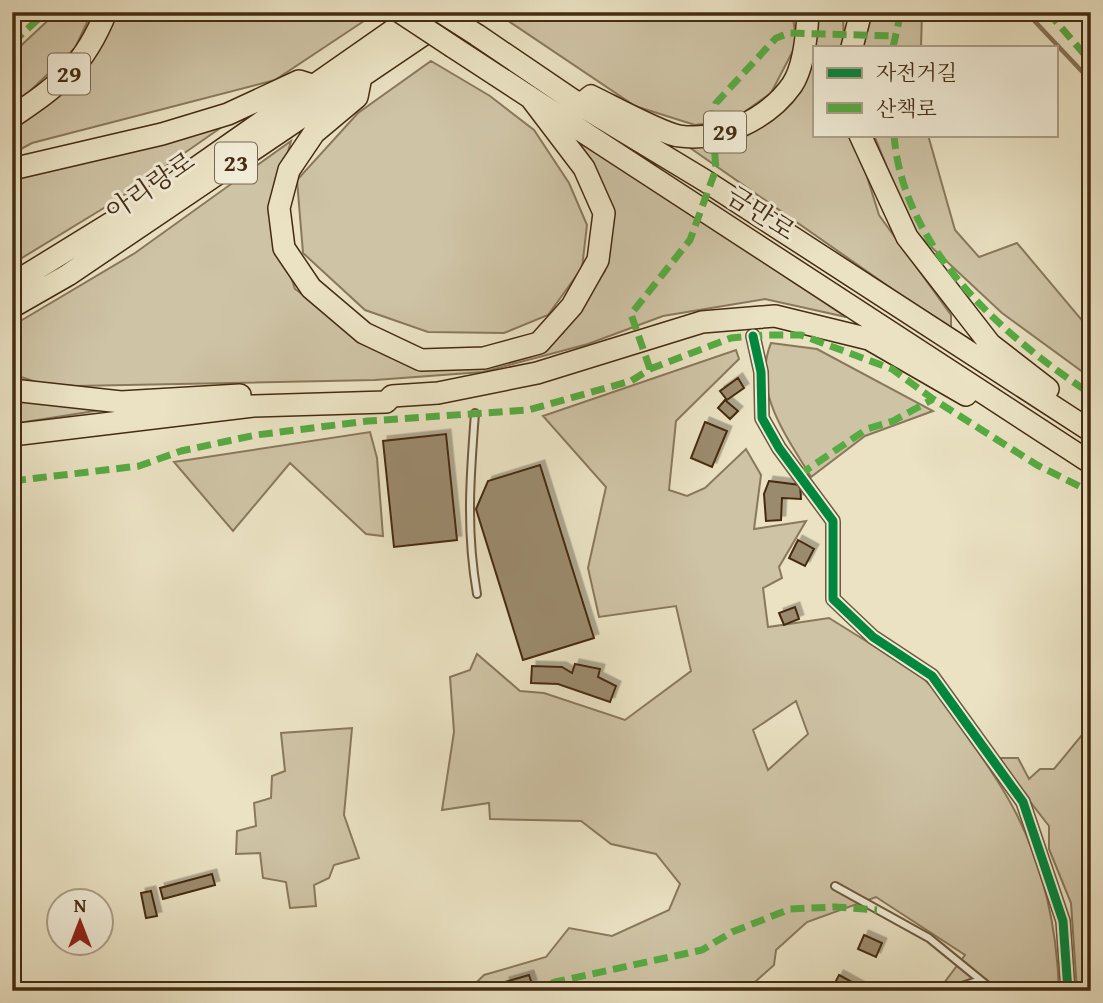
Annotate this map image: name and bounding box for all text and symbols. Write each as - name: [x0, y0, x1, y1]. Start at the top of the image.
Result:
- legend: [813, 46, 1058, 136]
- road number: 29: [48, 54, 90, 94]
- text: 자전거길: [876, 57, 957, 88]
- text: 산책로: [876, 93, 937, 124]
- road number: 29: [704, 112, 746, 152]
- street label: 아리랑로: [97, 141, 202, 230]
- road number: 23: [215, 142, 257, 183]
- street label: 금만로: [719, 176, 803, 249]
- north arrow: [46, 888, 116, 958]
- text: N: [74, 891, 87, 919]

